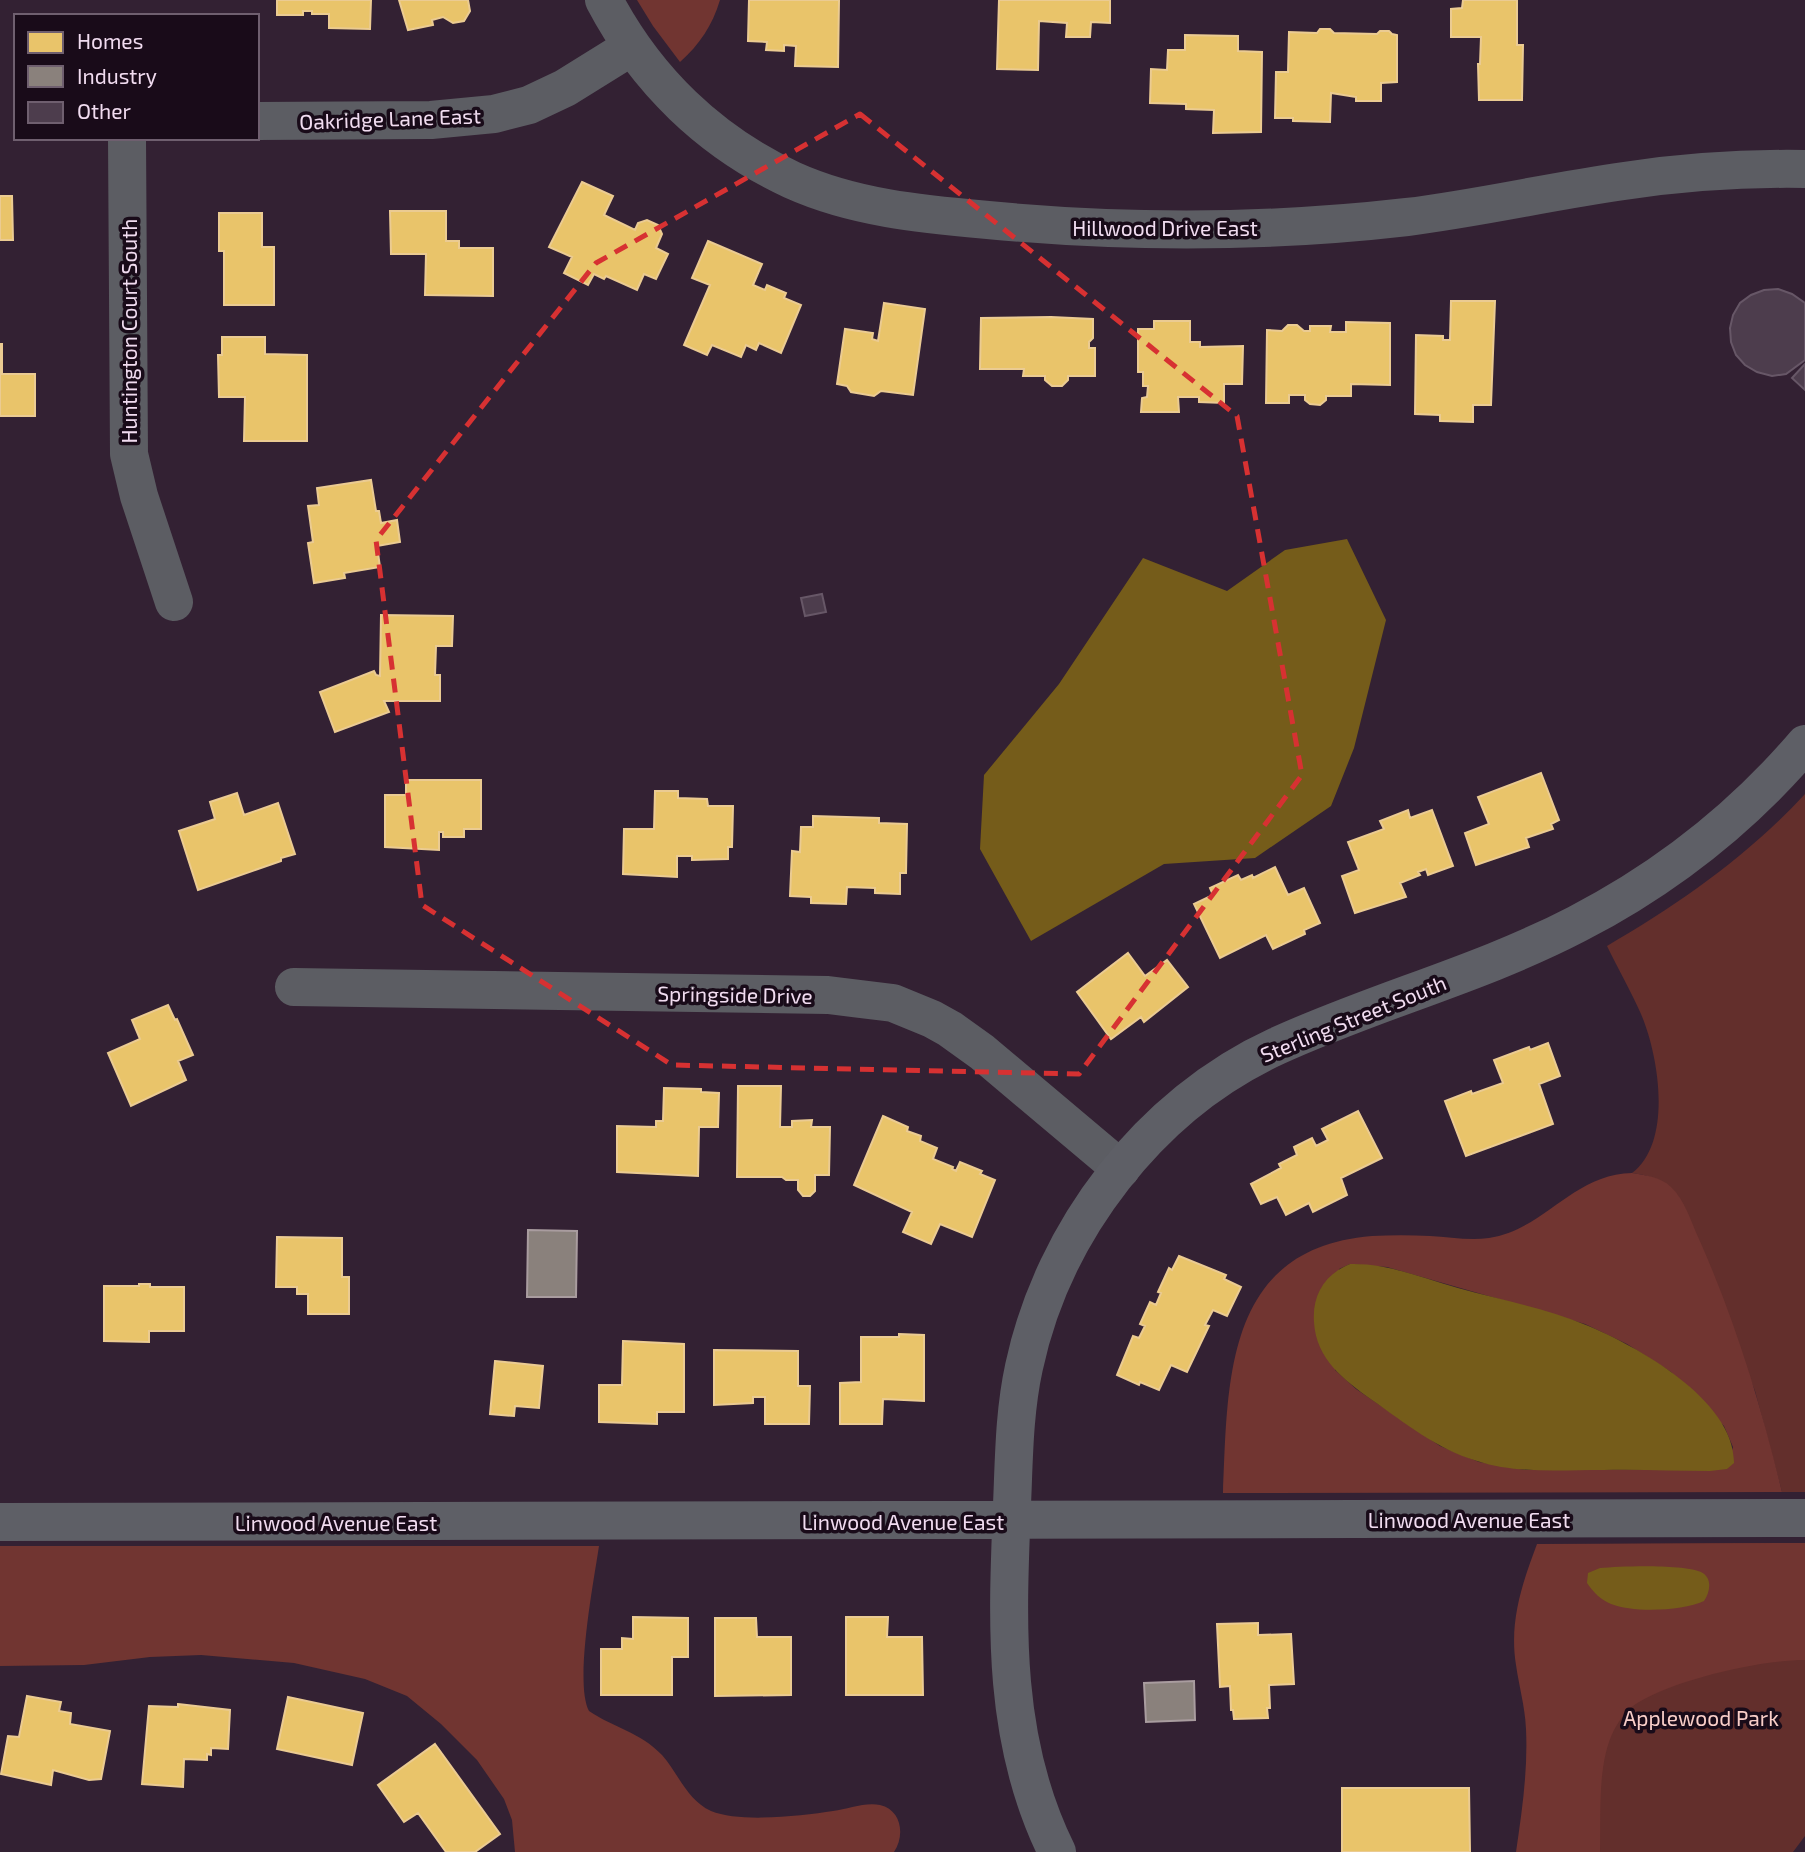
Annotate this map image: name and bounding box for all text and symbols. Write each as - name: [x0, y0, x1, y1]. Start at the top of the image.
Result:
- legend: [14, 14, 259, 140]
- text: Homes: [77, 28, 143, 53]
- text: Industry: [77, 63, 157, 88]
- text: Other: [77, 98, 132, 123]
- street label: Oakridge Lane East: [299, 102, 481, 134]
- street label: Hillwood Drive East: [1072, 215, 1258, 240]
- street label: Huntington Court South: [116, 219, 141, 444]
- street label: Sterling Street South: [1256, 969, 1450, 1067]
- street label: Springside Drive: [657, 980, 813, 1008]
- street label: Linwood Avenue East: [1368, 1507, 1570, 1532]
- street label: Linwood Avenue East: [802, 1509, 1004, 1534]
- street label: Linwood Avenue East: [235, 1510, 437, 1535]
- park label: Applewood Park: [1623, 1705, 1779, 1730]

